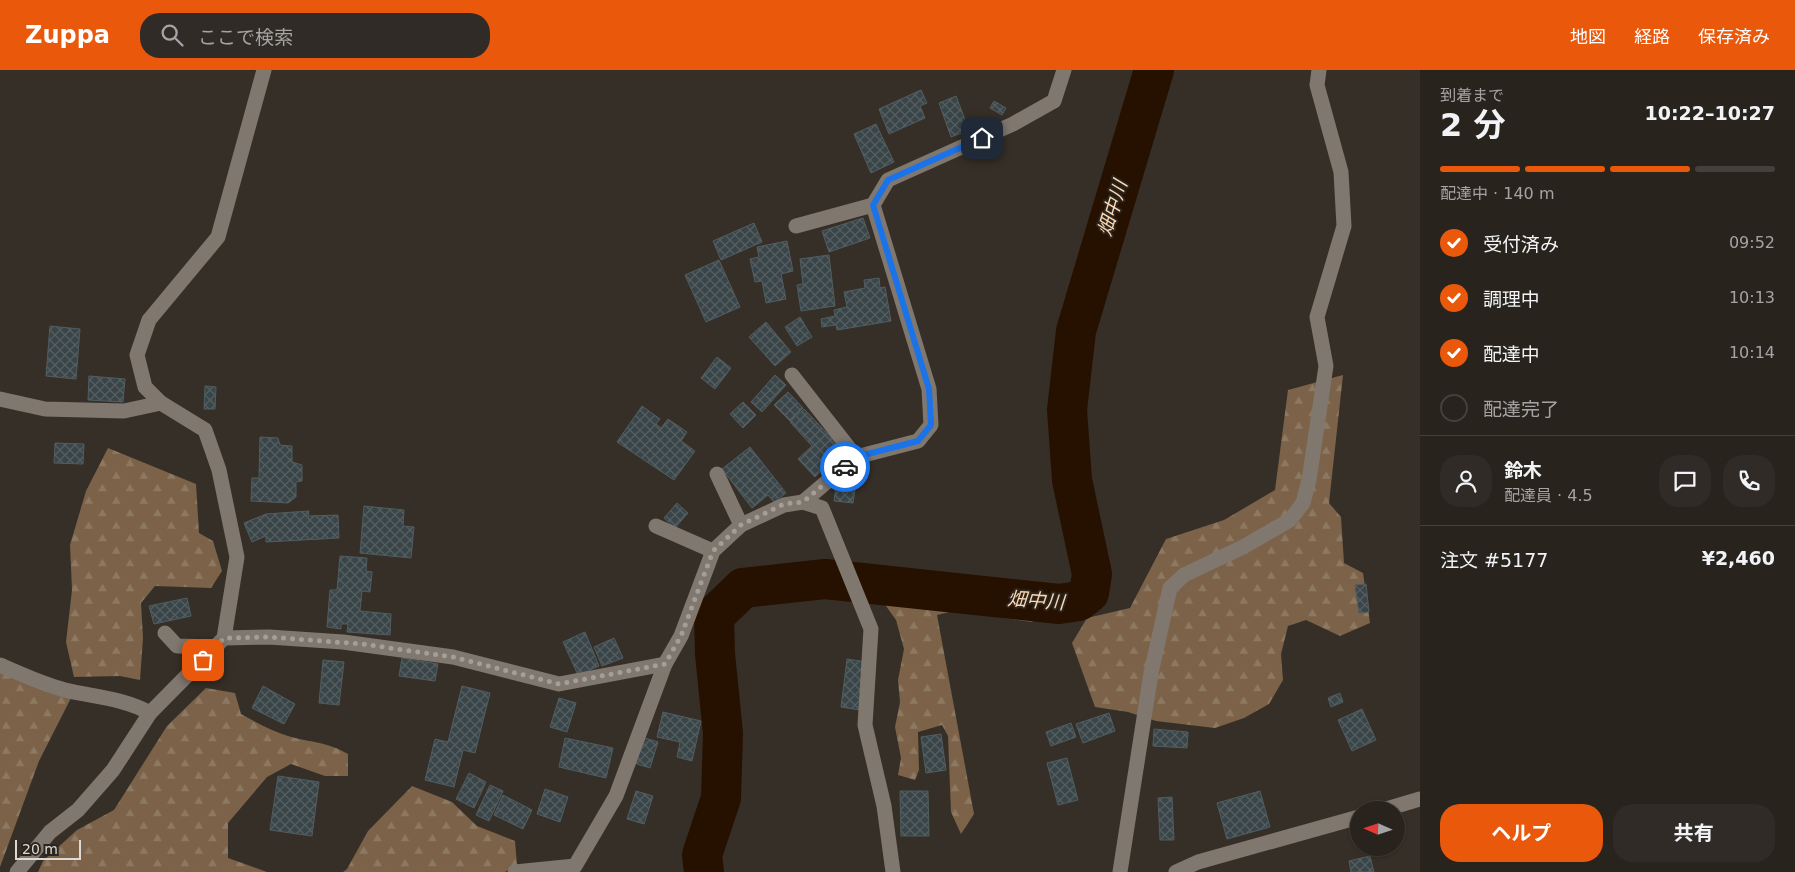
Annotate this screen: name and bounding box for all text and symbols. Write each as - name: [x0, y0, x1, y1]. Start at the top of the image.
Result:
- search box: [140, 13, 490, 58]
- text: Zuppa: [25, 21, 110, 49]
- icon: search: [158, 21, 186, 49]
- text: ここで検索: [198, 26, 293, 48]
- text: 地図: [1570, 26, 1606, 47]
- text: 経路: [1634, 26, 1670, 47]
- text: 保存済み: [1698, 26, 1770, 47]
- text: 到着まで: [1440, 86, 1504, 105]
- text: 10:22–10:27: [1645, 102, 1775, 124]
- text: 2 分: [1440, 106, 1505, 144]
- pin: [961, 117, 1003, 159]
- icon: home: [968, 124, 996, 152]
- water label: 畑中川: [1093, 176, 1131, 238]
- text: 配達中 · 140 m: [1440, 184, 1554, 203]
- icon: check: [1440, 229, 1468, 257]
- text: 受付済み: [1483, 233, 1559, 255]
- text: 09:52: [1729, 233, 1775, 252]
- icon: check: [1440, 284, 1468, 312]
- text: 調理中: [1483, 288, 1540, 310]
- text: 10:13: [1729, 288, 1775, 307]
- icon: check: [1440, 339, 1468, 367]
- text: 配達中: [1483, 343, 1540, 365]
- text: 10:14: [1729, 343, 1775, 362]
- text: 配達完了: [1483, 398, 1559, 420]
- courier: [820, 442, 870, 492]
- icon: car: [831, 453, 859, 481]
- button: person: [1440, 455, 1492, 507]
- button: chat: [1659, 455, 1711, 507]
- button: phone: [1723, 455, 1775, 507]
- text: 鈴木: [1504, 459, 1542, 481]
- text: 配達員 · 4.5: [1504, 486, 1593, 505]
- text: ¥2,460: [1702, 547, 1775, 569]
- text: 注文 #5177: [1440, 549, 1548, 571]
- water label: 畑中川: [1007, 587, 1067, 613]
- pin: [182, 639, 224, 681]
- icon: bag: [189, 646, 217, 674]
- north arrow: [1350, 801, 1405, 856]
- map controls: [1350, 801, 1405, 856]
- button: ヘルプ: [1440, 804, 1603, 862]
- button: 共有: [1613, 804, 1775, 862]
- scale bar: [15, 837, 81, 860]
- text: 20 m: [22, 841, 58, 857]

